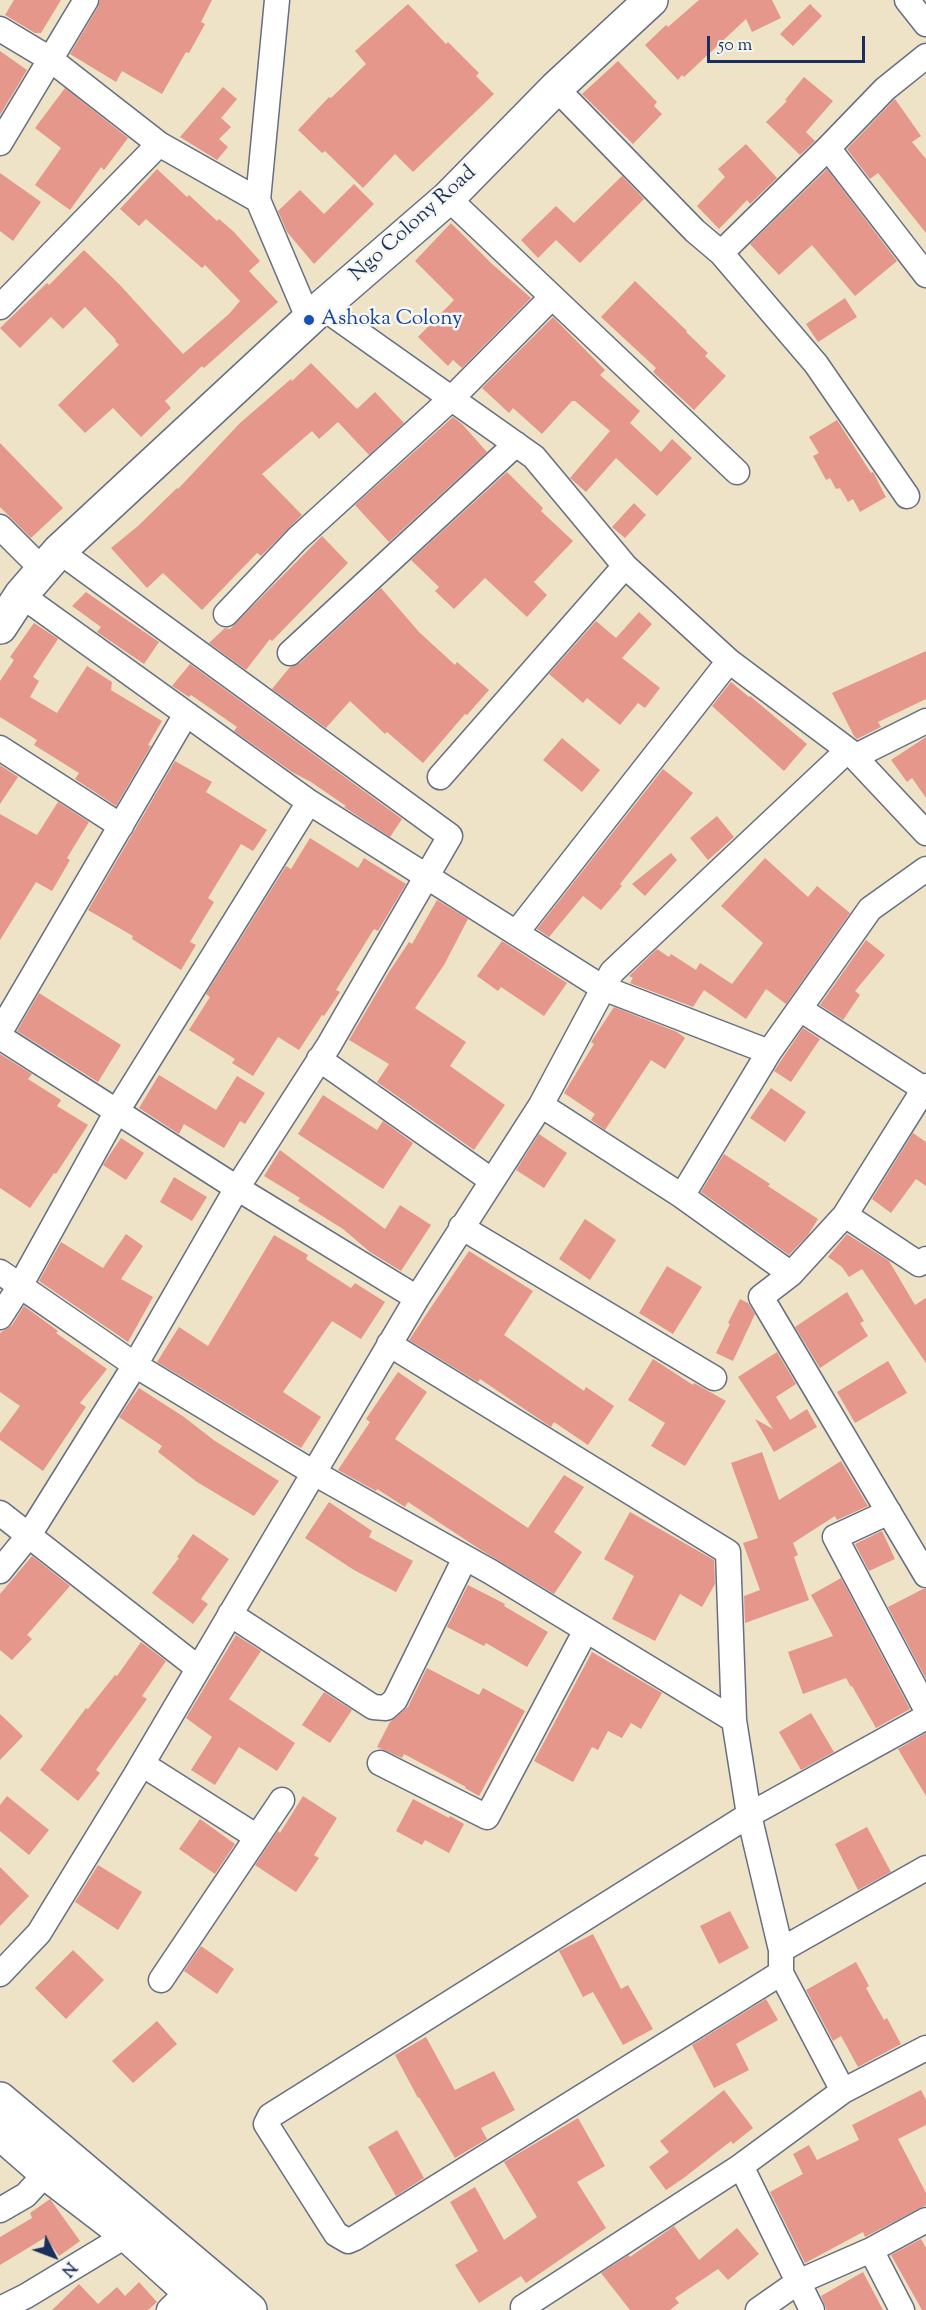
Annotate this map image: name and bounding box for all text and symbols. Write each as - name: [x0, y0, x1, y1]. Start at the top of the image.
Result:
- scale bar: [710, 24, 868, 62]
- text: 50 m: [718, 33, 752, 59]
- street label: Ngo Colony Road: [346, 162, 482, 288]
- place label: Ashoka Colony: [321, 307, 463, 333]
- marker: Ashoka Colony: [302, 313, 316, 327]
- north arrow: [24, 2226, 84, 2286]
- text: N: [55, 2256, 81, 2281]

